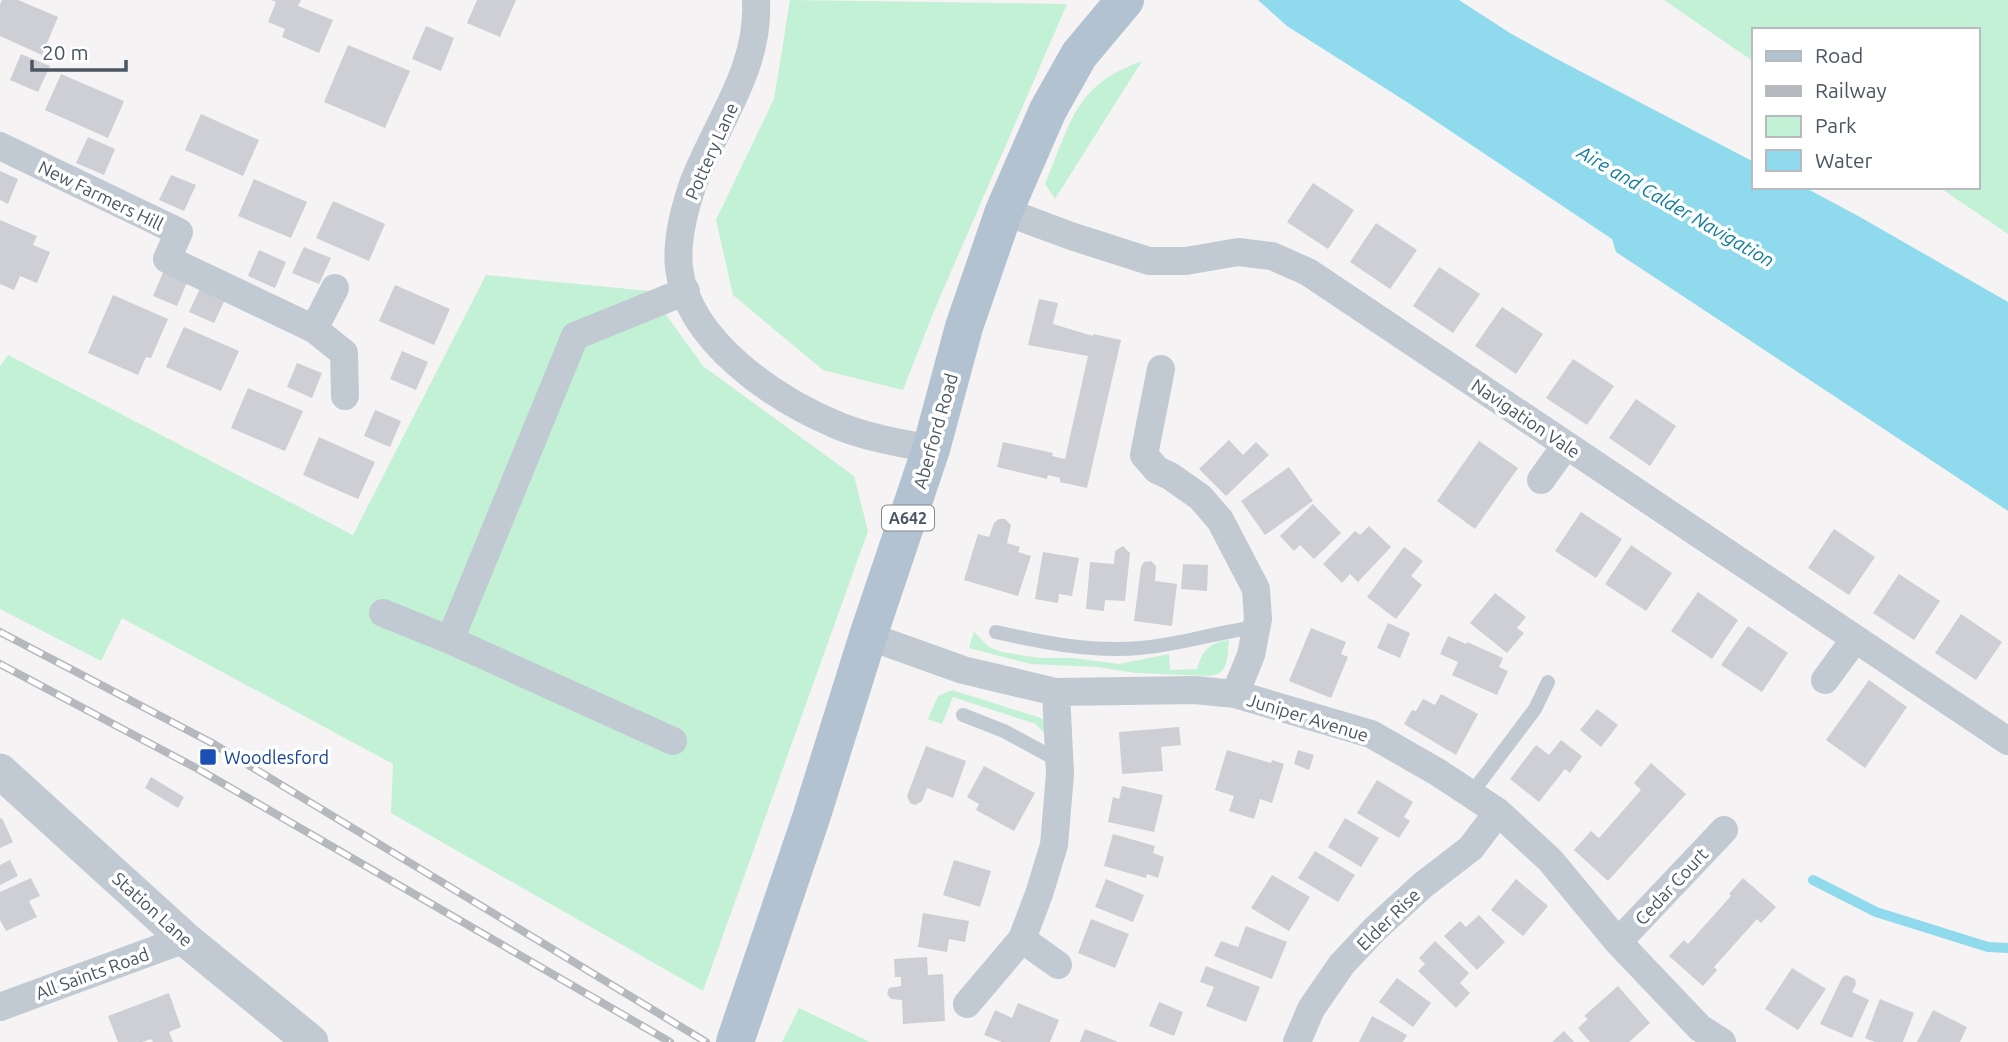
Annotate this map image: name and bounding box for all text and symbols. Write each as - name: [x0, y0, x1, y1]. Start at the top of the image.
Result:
- scale bar: [32, 28, 126, 72]
- legend: [1752, 28, 1980, 189]
- text: 20 m: [42, 40, 89, 64]
- text: Road: [1815, 43, 1863, 67]
- text: Railway: [1815, 78, 1887, 102]
- street label: Pottery Lane: [681, 100, 741, 202]
- text: Park: [1815, 113, 1857, 137]
- water label: Aire and Calder Navigation: [1573, 140, 1778, 271]
- text: Water: [1815, 148, 1873, 172]
- street label: New Farmers Hill: [35, 156, 167, 234]
- street label: Aberford Road: [909, 371, 961, 491]
- street label: Navigation Vale: [1468, 374, 1584, 462]
- road number: A642: [882, 505, 934, 530]
- street label: Juniper Avenue: [1245, 689, 1371, 745]
- marker: Woodlesford: [198, 747, 218, 767]
- place label: Woodlesford: [224, 747, 329, 767]
- street label: Cedar Court: [1630, 844, 1712, 928]
- street label: Station Lane: [109, 868, 197, 950]
- street label: Elder Rise: [1352, 884, 1424, 954]
- street label: All Saints Road: [33, 943, 151, 1003]

